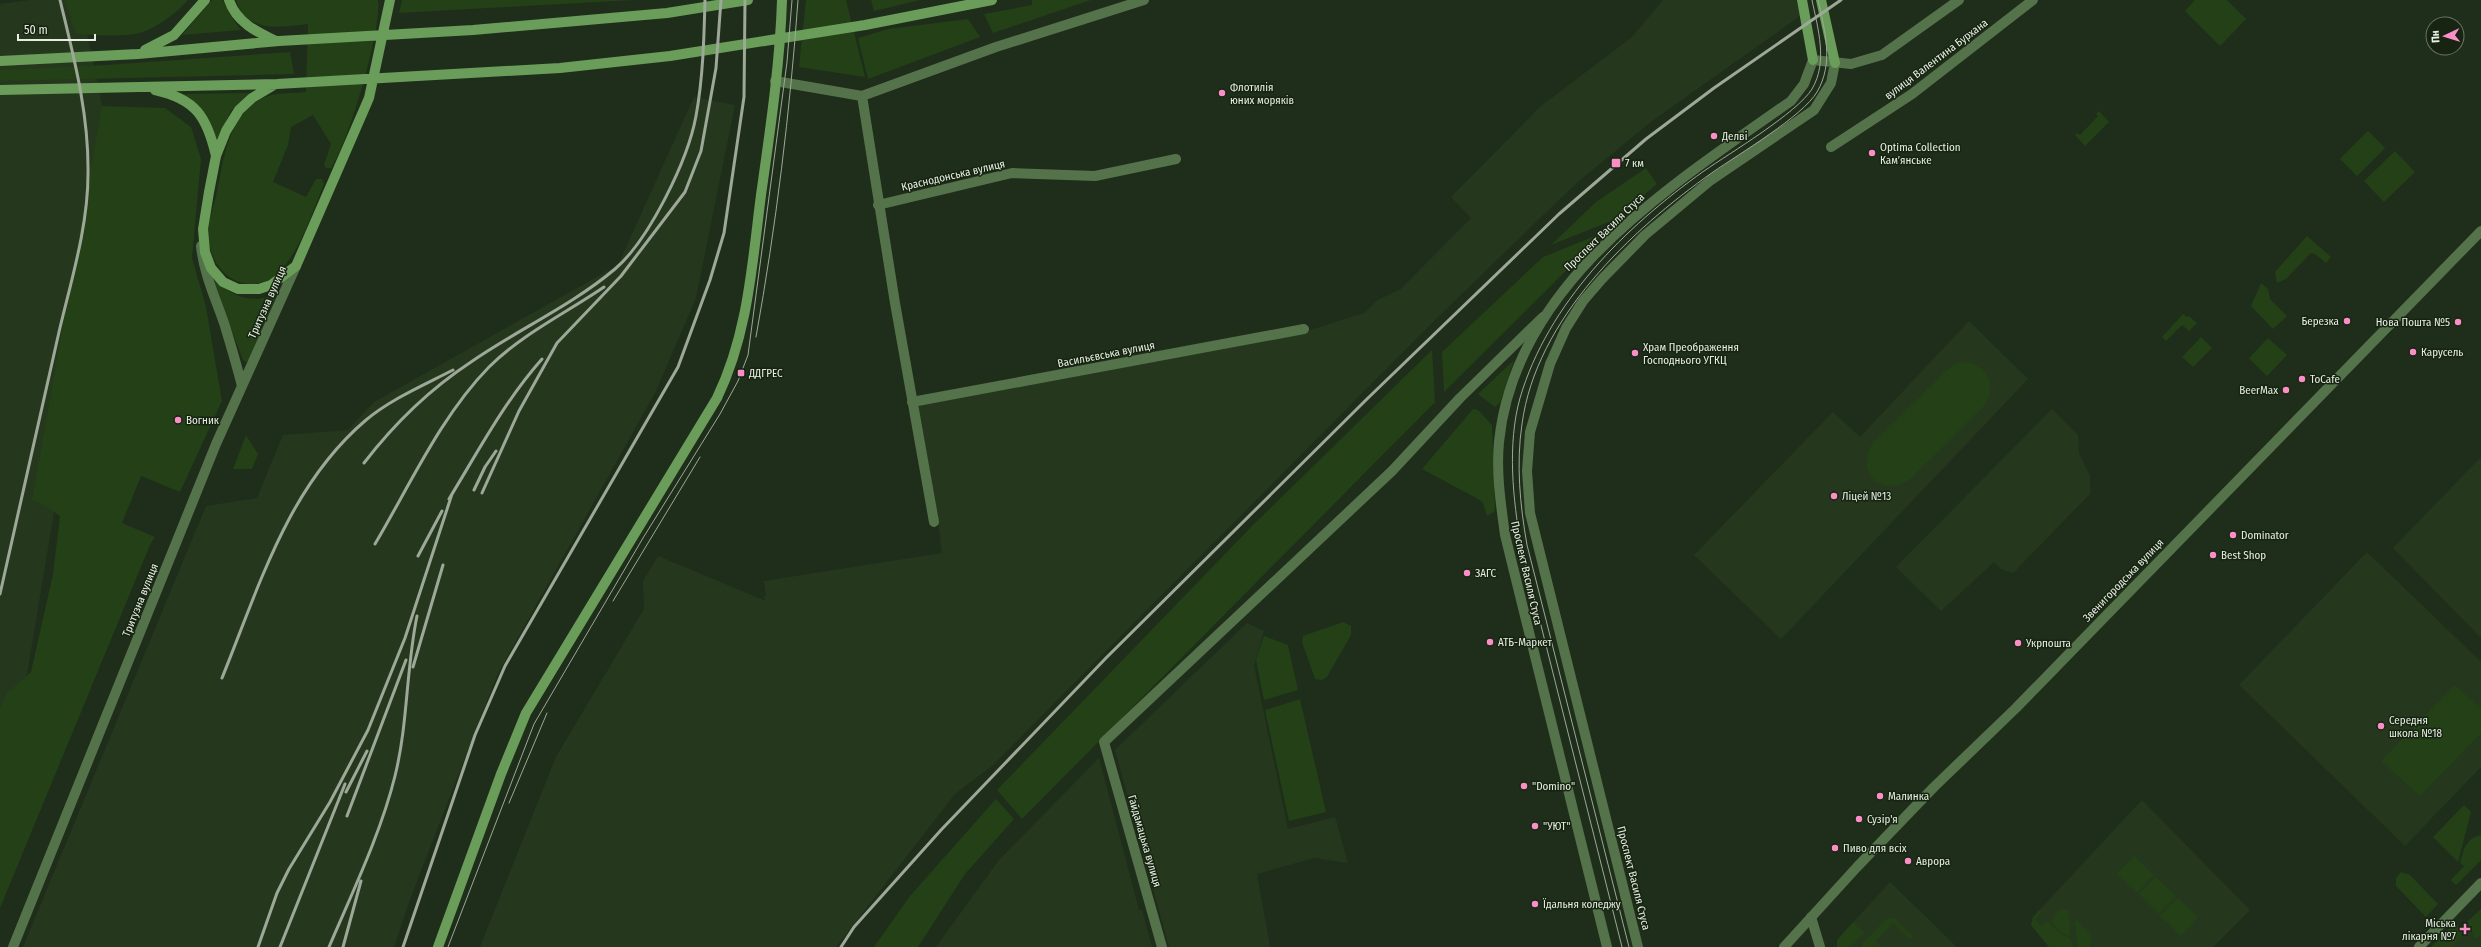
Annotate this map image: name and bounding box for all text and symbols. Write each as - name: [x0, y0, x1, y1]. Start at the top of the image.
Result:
- scale bar: [18, 16, 95, 42]
- street label: вулиця Валентина Бурхана: [1882, 16, 1990, 102]
- north arrow: [2425, 16, 2465, 56]
- text: 50 m: [24, 23, 48, 37]
- text: Пн: [2429, 30, 2442, 43]
- place label: Флотилія юних моряків: [1230, 81, 1294, 107]
- marker: Флотилія юних моряків: [1217, 88, 1227, 98]
- place label: Делві: [1721, 130, 1748, 143]
- marker: Делві: [1709, 131, 1719, 141]
- place label: Optima Collection Кам’янське: [1880, 141, 1961, 167]
- marker: Optima Collection Кам’янське: [1867, 148, 1877, 158]
- street label: Краснодонська вулиця: [900, 157, 1006, 194]
- marker: 7 км: [1610, 157, 1622, 169]
- place label: 7 км: [1625, 157, 1644, 170]
- street label: Проспект Василя Стуса: [1562, 191, 1647, 274]
- street label: Тритузна вулиця: [246, 264, 289, 340]
- place label: Березка: [2302, 315, 2339, 328]
- marker: Березка: [2342, 316, 2352, 326]
- place label: Нова Пошта №5: [2376, 316, 2450, 329]
- marker: Нова Пошта №5: [2453, 317, 2463, 327]
- street label: Васильєвська вулиця: [1056, 339, 1156, 370]
- place label: Храм Преображення Господнього УГКЦ: [1643, 341, 1739, 367]
- place label: Карусель: [2421, 346, 2463, 359]
- marker: Карусель: [2408, 347, 2418, 357]
- marker: Храм Преображення Господнього УГКЦ: [1630, 348, 1640, 358]
- place label: ДДГРЕС: [748, 367, 783, 380]
- marker: ДДГРЕС: [736, 368, 746, 378]
- place label: ToCafe: [2310, 373, 2340, 386]
- marker: ToCafe: [2297, 374, 2307, 384]
- place label: BeerMax: [2239, 384, 2278, 397]
- marker: BeerMax: [2281, 385, 2291, 395]
- place label: Вогник: [186, 414, 220, 427]
- marker: Вогник: [173, 415, 183, 425]
- place label: Ліцей №13: [1842, 490, 1891, 503]
- marker: Ліцей №13: [1829, 491, 1839, 501]
- street label: Проспект Василя Стуса: [1508, 520, 1545, 626]
- place label: Dominator: [2241, 529, 2289, 542]
- marker: Dominator: [2228, 530, 2238, 540]
- street label: Звенигородська вулиця: [2080, 536, 2166, 625]
- place label: Best Shop: [2221, 549, 2266, 562]
- marker: Best Shop: [2208, 550, 2218, 560]
- street label: Тритузна вулиця: [120, 562, 161, 639]
- place label: ЗАГС: [1475, 567, 1496, 580]
- marker: ЗАГС: [1462, 568, 1472, 578]
- place label: АТБ-Маркет: [1498, 636, 1552, 649]
- marker: АТБ-Маркет: [1485, 637, 1495, 647]
- place label: Укрпошта: [2025, 637, 2071, 650]
- marker: Укрпошта: [2013, 638, 2023, 648]
- place label: Середня школа №18: [2389, 714, 2443, 740]
- marker: Середня школа №18: [2376, 721, 2386, 731]
- place label: "Domino": [1532, 780, 1575, 793]
- marker: "Domino": [1519, 781, 1529, 791]
- place label: Малинка: [1888, 790, 1929, 803]
- marker: Малинка: [1875, 791, 1885, 801]
- street label: Гайдамацька вулиця: [1125, 794, 1164, 889]
- place label: Сузір'я: [1867, 813, 1898, 826]
- marker: Сузір'я: [1854, 814, 1864, 824]
- place label: "УЮТ": [1543, 820, 1570, 833]
- marker: "УЮТ": [1530, 821, 1540, 831]
- street label: Проспект Василя Стуса: [1614, 825, 1653, 931]
- place label: Пиво для всіх: [1843, 842, 1907, 855]
- marker: Пиво для всіх: [1830, 843, 1840, 853]
- place label: Аврора: [1916, 855, 1950, 868]
- marker: Аврора: [1903, 856, 1913, 866]
- place label: Їдальня коледжу: [1542, 898, 1621, 911]
- marker: Їдальня коледжу: [1530, 899, 1540, 909]
- place label: Міська лікарня №7: [2402, 917, 2457, 943]
- marker: Міська лікарня №7: [2459, 923, 2471, 935]

